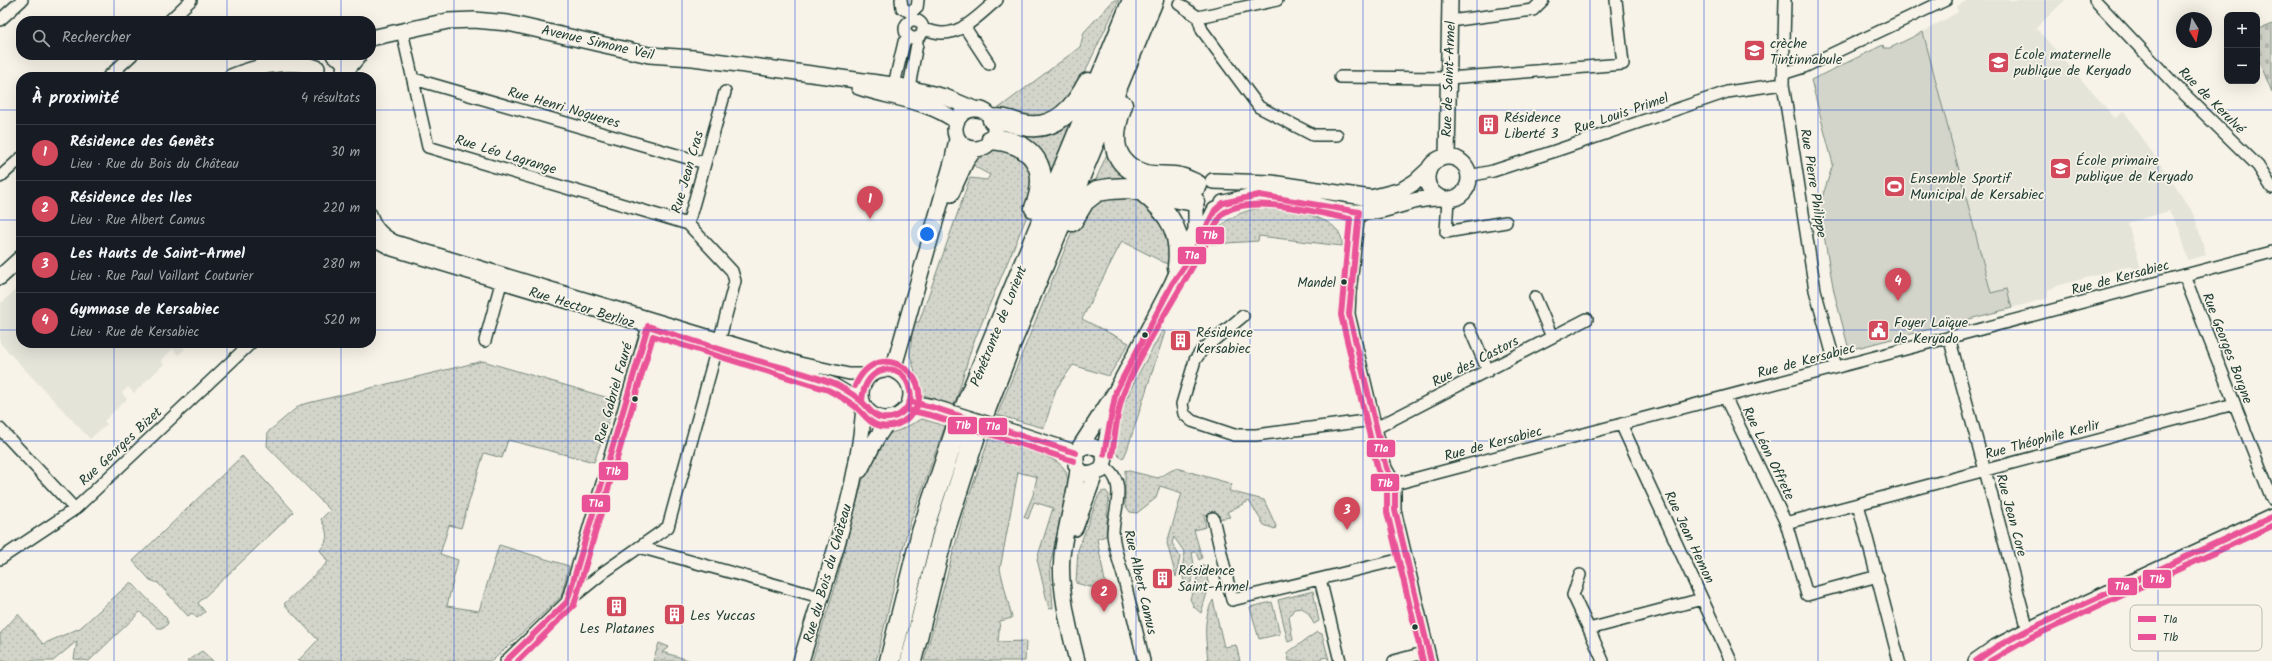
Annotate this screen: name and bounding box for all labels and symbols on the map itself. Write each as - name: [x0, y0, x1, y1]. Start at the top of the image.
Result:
- north arrow: [2176, 12, 2212, 48]
- street label: Avenue Simone Veil: [539, 19, 657, 67]
- street label: Rue de Saint-Armel: [1436, 20, 1462, 138]
- place label: crèche Tintinnabule: [1770, 33, 1843, 71]
- school or university icon: crèche Tintinnabule: [1741, 38, 1767, 64]
- place label: École maternelle publique de Keryado: [2013, 44, 2131, 82]
- school or university icon: École maternelle publique de Keryado: [1985, 49, 2011, 75]
- street label: Rue de Kerulvé: [2173, 62, 2250, 140]
- street label: Rue Henri Nogueres: [505, 81, 623, 135]
- street label: Rue Louis Primel: [1571, 87, 1672, 140]
- place label: Résidence Liberté 3: [1504, 107, 1562, 145]
- building icon: Résidence Liberté 3: [1476, 112, 1502, 138]
- street label: Rue Pierre Philippe: [1794, 127, 1833, 240]
- street label: Rue Jean Cras: [666, 128, 710, 216]
- street label: Rue Léo Lagrange: [452, 129, 560, 181]
- place label: École primaire publique de Keryado: [2075, 150, 2193, 188]
- school or university icon: École primaire publique de Keryado: [2047, 155, 2073, 181]
- place label: Ensemble Sportif Municipal de Kersabiec: [1910, 168, 2044, 206]
- sports icon: Ensemble Sportif Municipal de Kersabiec: [1881, 173, 1907, 199]
- pin: 1: [857, 186, 883, 219]
- your location: [917, 224, 937, 244]
- line badge: T1b: [1195, 226, 1225, 245]
- text: T1b: [1202, 227, 1218, 245]
- line badge: T1a: [1177, 246, 1207, 265]
- text: T1a: [1185, 247, 1200, 265]
- street label: Rue de Kersabiec: [2069, 254, 2172, 302]
- street label: Pénétrante de Lorient: [965, 262, 1033, 390]
- pin: 4: [1885, 268, 1911, 301]
- place label: Mandel: [1297, 273, 1336, 294]
- marker: Mandel: [1339, 277, 1349, 287]
- street label: Rue Hector Berlioz: [526, 281, 637, 335]
- street label: Rue Georges Borgne: [2196, 290, 2259, 408]
- place label: Foyer Laïque de Keryado: [1894, 312, 1969, 350]
- public building icon: Foyer Laïque de Keryado: [1865, 317, 1891, 343]
- place label: Résidence Kersabiec: [1196, 322, 1254, 360]
- building icon: Résidence Kersabiec: [1168, 327, 1194, 353]
- unlabelled marker: [1140, 330, 1150, 340]
- street label: Rue des Castors: [1428, 331, 1523, 393]
- street label: Rue de Kersabiec: [1755, 337, 1858, 385]
- street label: Rue Gabriel Fauré: [589, 339, 639, 446]
- unlabelled marker: [630, 394, 640, 404]
- street label: Rue Georges Bizet: [74, 402, 168, 491]
- street label: Rue Léon Offrete: [1736, 403, 1801, 505]
- street label: Rue Théophile Kerlir: [1983, 414, 2103, 466]
- line badge: T1b: [947, 416, 978, 435]
- text: T1b: [955, 417, 971, 435]
- line badge: T1a: [978, 417, 1008, 436]
- text: T1a: [986, 418, 1001, 436]
- street label: Rue de Kersabiec: [1442, 420, 1545, 468]
- line badge: T1a: [1366, 439, 1396, 458]
- text: T1a: [1374, 440, 1389, 458]
- line badge: T1b: [598, 461, 629, 481]
- text: T1b: [605, 463, 621, 481]
- street label: Rue Jean Core: [1989, 471, 2033, 560]
- line badge: T1b: [1370, 473, 1400, 492]
- text: T1b: [1377, 475, 1393, 493]
- street label: Rue Jean Hemon: [1658, 487, 1720, 587]
- line badge: T1a: [581, 494, 611, 513]
- text: T1a: [589, 495, 604, 513]
- pin: 3: [1334, 497, 1360, 530]
- street label: Rue du Bois du Château: [798, 501, 858, 645]
- street label: Rue Albert Camus: [1117, 528, 1163, 637]
- place label: Résidence Saint-Armel: [1178, 560, 1249, 598]
- building icon: Résidence Saint-Armel: [1150, 565, 1176, 591]
- line badge: T1b: [2142, 569, 2172, 589]
- text: T1b: [2149, 571, 2165, 589]
- line badge: T1a: [2107, 577, 2138, 596]
- text: T1a: [2115, 578, 2130, 596]
- pin: 2: [1091, 579, 1117, 612]
- building icon: Les Platanes: [604, 593, 630, 619]
- building icon: Les Yuccas: [662, 602, 688, 628]
- place label: Les Yuccas: [690, 605, 755, 627]
- legend: [2130, 605, 2262, 651]
- text: T1a: [2163, 611, 2178, 629]
- place label: Les Platanes: [580, 618, 654, 640]
- unlabelled marker: [1410, 622, 1420, 632]
- text: T1b: [2163, 629, 2178, 647]

